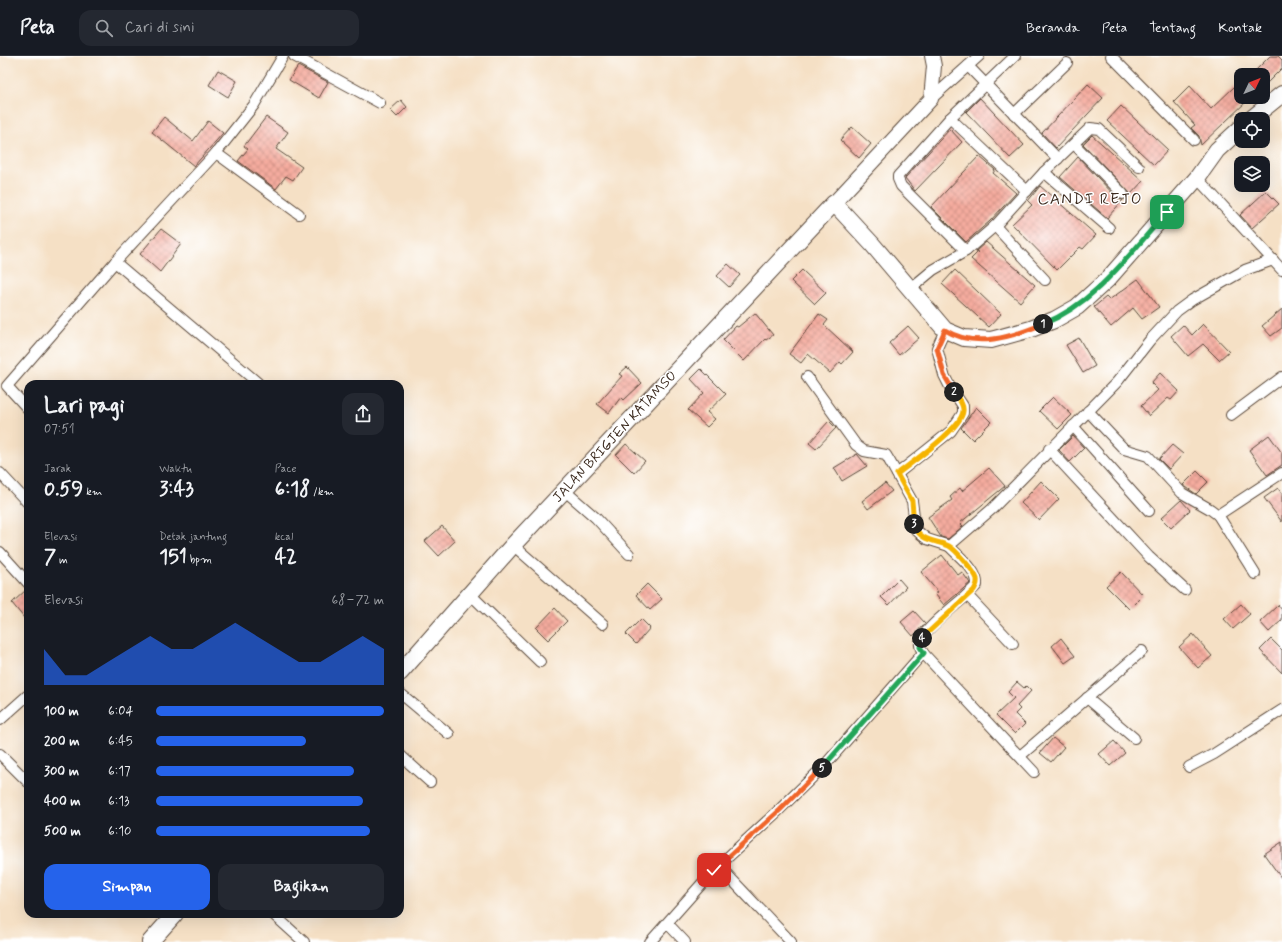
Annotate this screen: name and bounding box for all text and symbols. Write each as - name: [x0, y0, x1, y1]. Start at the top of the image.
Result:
- search box: [79, 10, 359, 46]
- text: Peta: [20, 15, 55, 40]
- icon: search: [93, 17, 115, 39]
- text: Cari di sini: [125, 18, 195, 38]
- text: Beranda: [1026, 19, 1080, 37]
- text: Peta: [1102, 19, 1127, 37]
- text: Tentang: [1149, 19, 1196, 37]
- text: Kontak: [1218, 19, 1262, 37]
- north arrow: [1234, 68, 1270, 104]
- map controls: [1234, 68, 1270, 192]
- button: locate: [1234, 112, 1270, 148]
- button: layers: [1234, 156, 1270, 192]
- district label: CANDI REJO: [1037, 189, 1143, 210]
- pin: [1150, 195, 1184, 229]
- icon: arrive: [1156, 201, 1178, 223]
- pin: 1: [1033, 314, 1053, 334]
- text: 1: [1041, 317, 1045, 331]
- street label: JALAN BRIGJEN KATAMSO: [549, 367, 681, 507]
- pin: 2: [944, 382, 964, 402]
- text: 2: [951, 385, 957, 399]
- text: Lari pagi: [44, 392, 125, 420]
- button: share: [342, 393, 384, 435]
- text: 07:51: [44, 421, 75, 438]
- text: Jarak: [44, 462, 71, 476]
- text: Waktu: [159, 462, 192, 476]
- text: Pace: [275, 462, 297, 476]
- text: 0.59: [44, 476, 83, 503]
- text: 3:43: [159, 476, 194, 503]
- text: 6:18: [275, 476, 310, 503]
- text: km: [83, 485, 102, 499]
- text: /km: [310, 485, 334, 499]
- pin: 3: [904, 514, 924, 534]
- text: 3: [912, 517, 916, 531]
- text: Elevasi: [44, 530, 77, 544]
- text: Detak jantung: [159, 530, 227, 544]
- text: kcal: [275, 530, 293, 544]
- text: 7: [44, 544, 56, 571]
- text: 151: [159, 544, 187, 571]
- text: 42: [275, 544, 297, 571]
- text: m: [56, 553, 68, 567]
- text: bpm: [187, 553, 212, 567]
- text: Elevasi: [44, 592, 83, 609]
- text: 68–72 m: [332, 592, 384, 609]
- pin: 4: [912, 628, 932, 648]
- text: 4: [919, 631, 925, 645]
- text: 100 m: [44, 703, 79, 720]
- text: 6:04: [108, 703, 133, 720]
- text: 200 m: [44, 733, 79, 750]
- text: 6:45: [108, 733, 133, 750]
- pin: 5: [812, 758, 832, 778]
- text: 5: [819, 761, 825, 775]
- text: 300 m: [44, 763, 79, 780]
- text: 6:17: [108, 763, 130, 780]
- text: 400 m: [44, 793, 81, 810]
- text: 6:13: [108, 793, 129, 810]
- text: 500 m: [44, 823, 81, 840]
- text: 6:10: [108, 823, 131, 840]
- pin: [697, 853, 731, 887]
- icon: check: [703, 859, 725, 881]
- button: Simpan: [44, 864, 210, 910]
- button: Bagikan: [218, 864, 384, 910]

